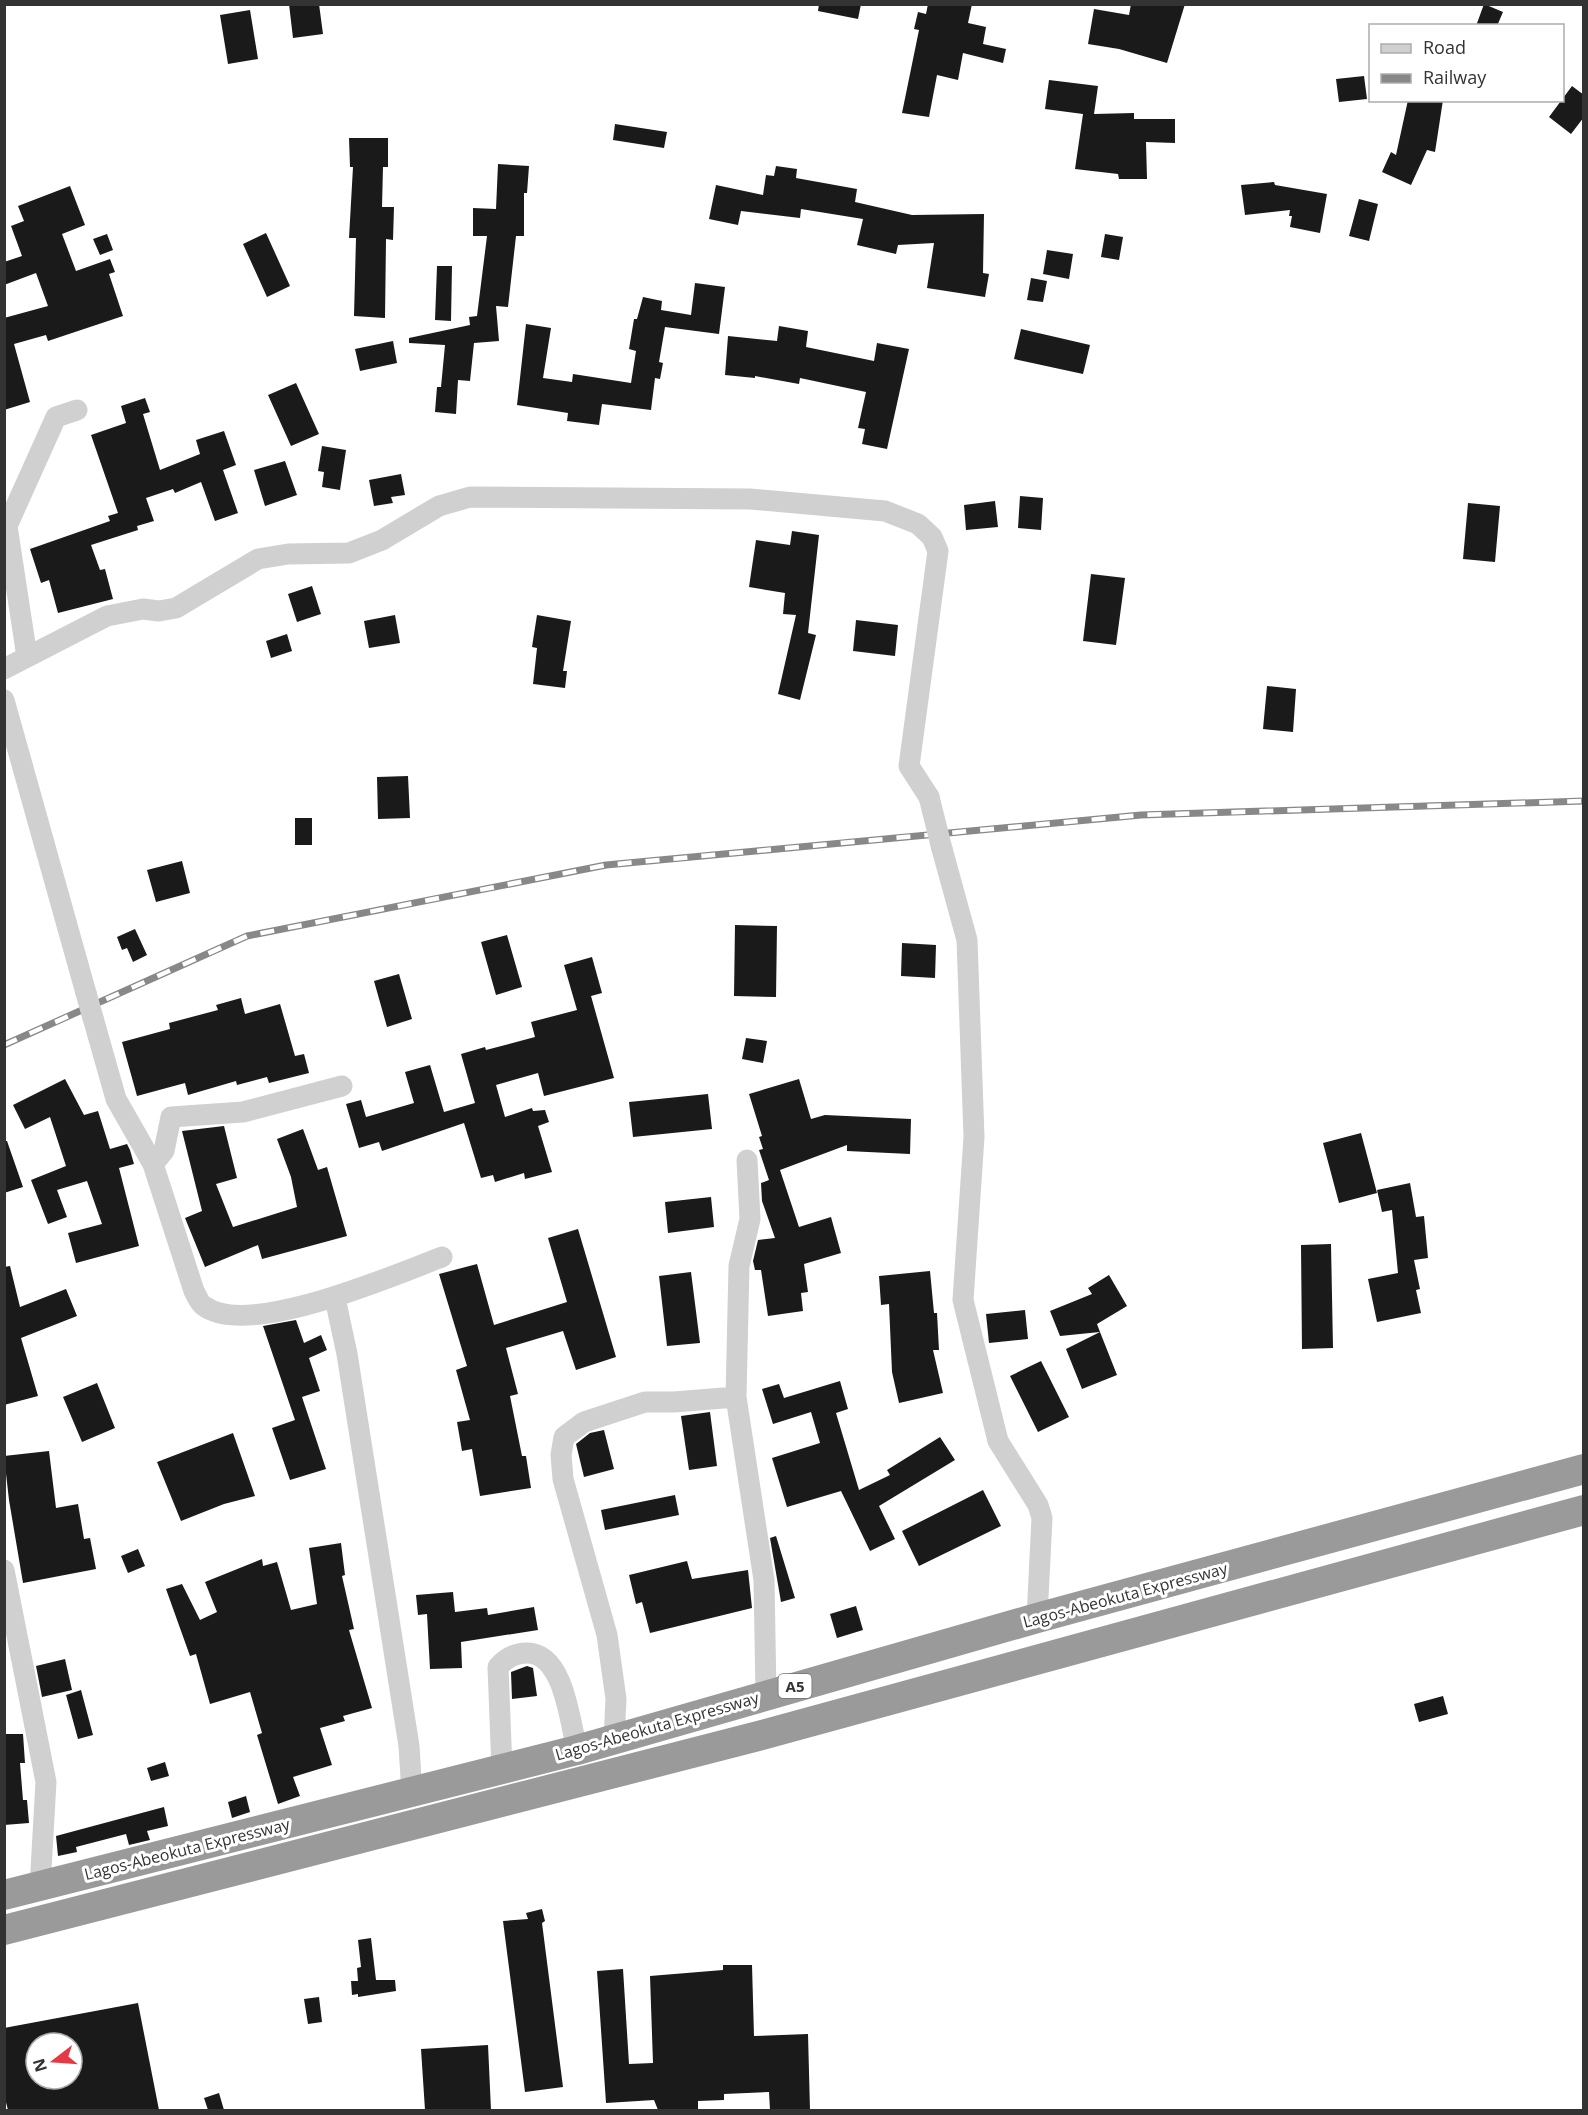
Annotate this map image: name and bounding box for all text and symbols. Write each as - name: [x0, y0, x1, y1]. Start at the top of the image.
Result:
- legend: [1369, 24, 1564, 102]
- text: Road: [1423, 35, 1466, 59]
- text: Railway: [1423, 65, 1487, 89]
- street label: Lagos-Abeokuta Expressway: [1020, 1557, 1231, 1633]
- road number: A5: [778, 1674, 812, 1698]
- street label: Lagos-Abeokuta Expressway: [553, 1686, 762, 1766]
- street label: Lagos-Abeokuta Expressway: [82, 1813, 293, 1885]
- north arrow: [24, 2031, 84, 2091]
- text: N: [27, 2056, 52, 2075]

